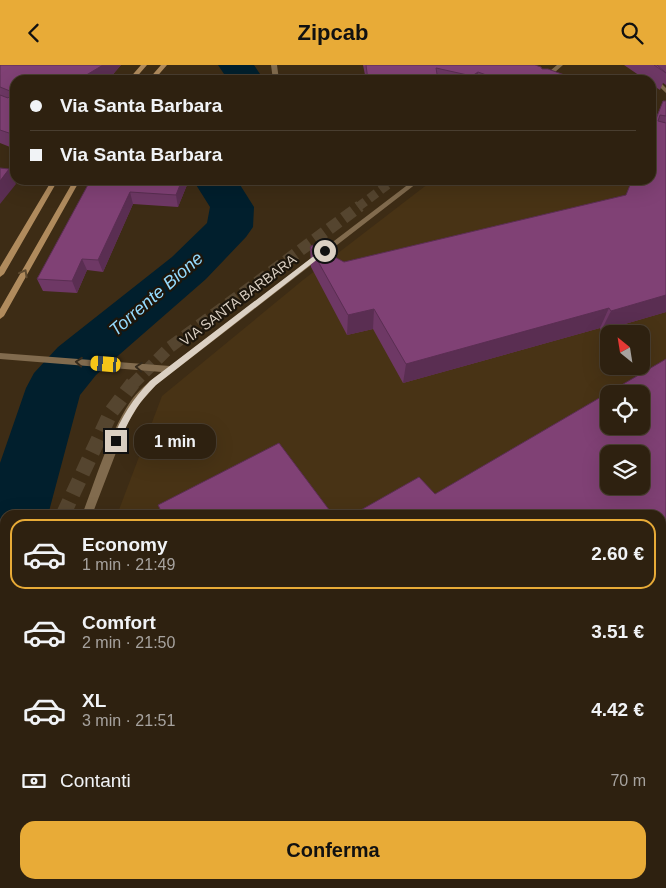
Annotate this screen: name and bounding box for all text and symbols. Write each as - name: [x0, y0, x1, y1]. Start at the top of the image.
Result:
- icon: back: [20, 19, 48, 47]
- icon: search: [618, 19, 646, 47]
- text: Zipcab: [298, 20, 368, 45]
- text: Via Santa Barbara: [60, 95, 222, 116]
- text: Via Santa Barbara: [60, 144, 222, 165]
- route start: [314, 240, 336, 262]
- water label: Torrente Bione: [105, 248, 207, 340]
- street label: VIA SANTA BARBARA: [177, 251, 300, 349]
- one-way arrow: [17, 270, 27, 279]
- north arrow: [600, 325, 650, 375]
- map controls: [600, 325, 650, 495]
- car: [90, 355, 121, 373]
- one-way arrow: [75, 357, 83, 368]
- one-way arrow: [134, 361, 142, 372]
- button: locate: [600, 385, 650, 435]
- callout: 1 min: [134, 423, 216, 459]
- route end: [105, 430, 127, 452]
- text: 1 min: [154, 433, 196, 450]
- button: layers: [600, 445, 650, 495]
- icon: car: [22, 532, 67, 577]
- text: Economy: [82, 534, 168, 555]
- text: 2.60 €: [591, 543, 644, 564]
- text: 1 min · 21:49: [82, 556, 175, 573]
- icon: car: [22, 610, 67, 655]
- text: Comfort: [82, 612, 156, 633]
- text: 3.51 €: [591, 621, 644, 642]
- text: 2 min · 21:50: [82, 634, 175, 651]
- icon: car: [22, 688, 67, 733]
- text: XL: [82, 690, 106, 711]
- text: 4.42 €: [591, 699, 644, 720]
- text: 3 min · 21:51: [82, 712, 175, 729]
- icon: cash: [20, 767, 48, 795]
- text: Contanti: [60, 770, 131, 791]
- text: 70 m: [610, 772, 646, 789]
- button: Conferma: [20, 821, 646, 879]

